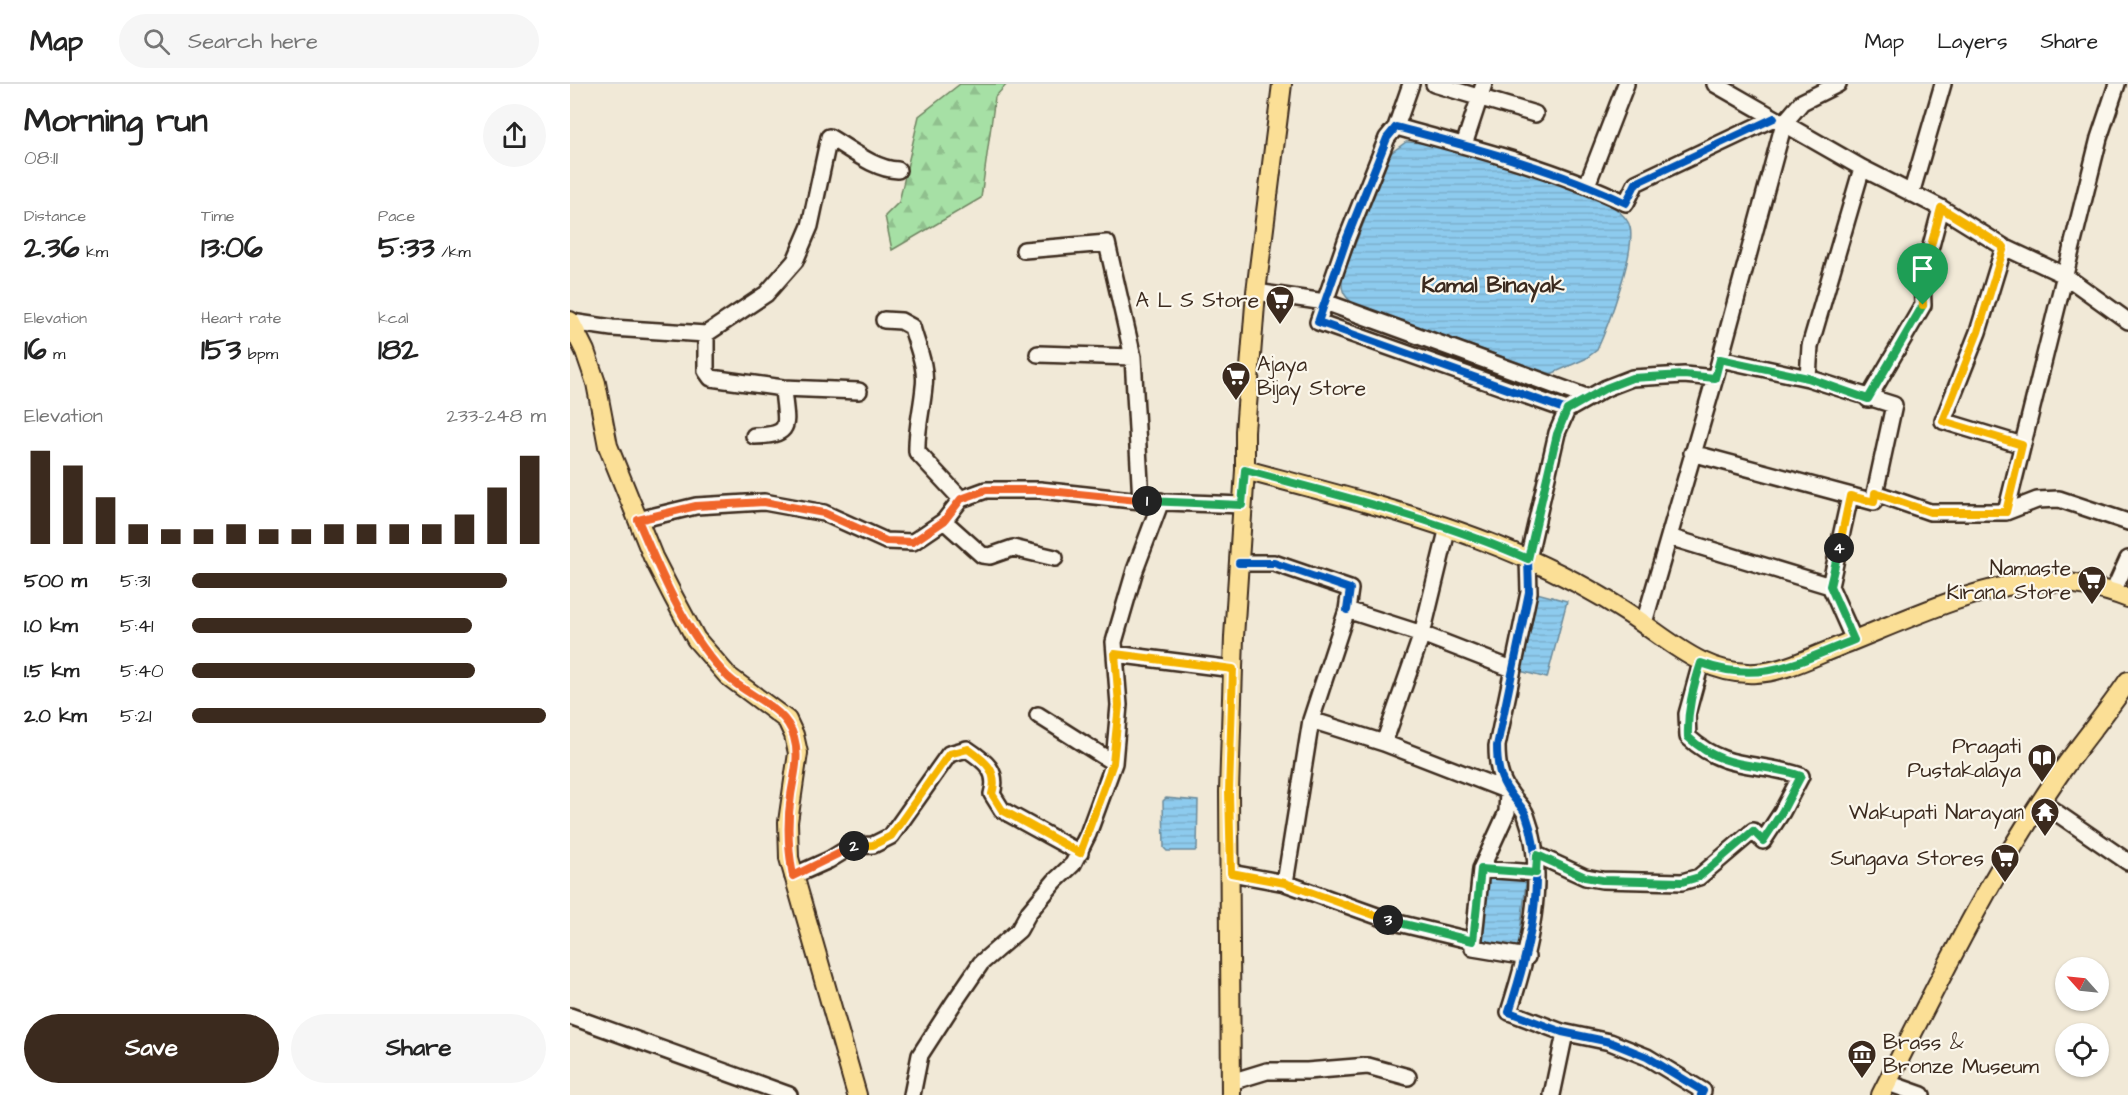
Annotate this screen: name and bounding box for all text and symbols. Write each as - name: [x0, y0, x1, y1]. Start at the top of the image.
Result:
- search box: [119, 14, 539, 68]
- text: Map: [30, 22, 83, 61]
- icon: search: [140, 25, 173, 58]
- text: Search here: [188, 26, 318, 57]
- text: Map: [1864, 27, 1904, 56]
- text: Layers: [1937, 27, 2007, 56]
- text: Share: [2040, 27, 2098, 56]
- text: Morning run: [24, 98, 208, 144]
- button: share: [483, 104, 546, 167]
- text: 08:11: [24, 144, 58, 172]
- text: Distance: [24, 205, 86, 227]
- text: Time: [201, 205, 235, 227]
- text: Pace: [378, 205, 415, 227]
- text: 2.36: [24, 227, 79, 269]
- text: 13:06: [201, 227, 263, 269]
- text: 5:33: [378, 227, 435, 269]
- text: km: [79, 241, 108, 263]
- text: /km: [435, 241, 471, 263]
- pin: [1897, 243, 1948, 305]
- icon: arrive: [1906, 252, 1939, 285]
- district label: Kamal Binayak: [1421, 270, 1565, 303]
- supermarket icon: A L S Store: [1264, 284, 1296, 326]
- place label: A L S Store: [1136, 286, 1259, 315]
- text: Elevation: [24, 307, 87, 329]
- text: Heart rate: [201, 307, 281, 329]
- text: kcal: [378, 307, 409, 329]
- text: 16: [24, 329, 47, 371]
- text: 153: [201, 329, 241, 371]
- text: 182: [378, 329, 418, 371]
- text: m: [47, 343, 66, 365]
- text: bpm: [241, 343, 278, 365]
- place label: Ajaya Bijay Store: [1257, 350, 1366, 405]
- supermarket icon: Ajaya Bijay Store: [1220, 360, 1252, 402]
- text: Elevation: [24, 402, 103, 430]
- text: 233–248 m: [446, 402, 546, 430]
- pin: 1: [1132, 486, 1162, 516]
- text: 1: [1146, 490, 1148, 512]
- pin: 4: [1824, 533, 1854, 563]
- text: 4: [1834, 537, 1844, 559]
- place label: Namaste Kirana Store: [1946, 554, 2071, 607]
- supermarket icon: Namaste Kirana Store: [2076, 564, 2108, 606]
- text: 500 m: [24, 567, 87, 595]
- text: 5:31: [120, 567, 150, 595]
- text: 1.0 km: [24, 612, 78, 640]
- text: 5:41: [120, 612, 154, 640]
- text: 1.5 km: [24, 657, 79, 685]
- text: 5:40: [120, 657, 164, 685]
- text: 2.0 km: [24, 702, 87, 730]
- text: 5:21: [120, 702, 152, 730]
- place label: Pragati Pustakalaya: [1907, 732, 2021, 787]
- library icon: Pragati Pustakalaya: [2026, 742, 2058, 784]
- temple icon: Wakupati Narayan: [2029, 796, 2061, 838]
- place label: Wakupati Narayan: [1849, 798, 2024, 829]
- pin: 2: [839, 831, 869, 861]
- text: 2: [849, 835, 859, 857]
- supermarket icon: Sungava Stores: [1989, 842, 2021, 884]
- place label: Sungava Stores: [1831, 844, 1984, 875]
- pin: 3: [1373, 905, 1403, 935]
- text: 3: [1384, 909, 1392, 931]
- north arrow: [2055, 957, 2109, 1011]
- map controls: [2055, 957, 2109, 1077]
- button: Save: [24, 1014, 279, 1083]
- button: Share: [291, 1014, 546, 1083]
- button: locate: [2055, 1023, 2109, 1077]
- place label: Brass & Bronze Museum: [1883, 1028, 2040, 1081]
- museum icon: Brass & Bronze Museum: [1846, 1038, 1878, 1080]

